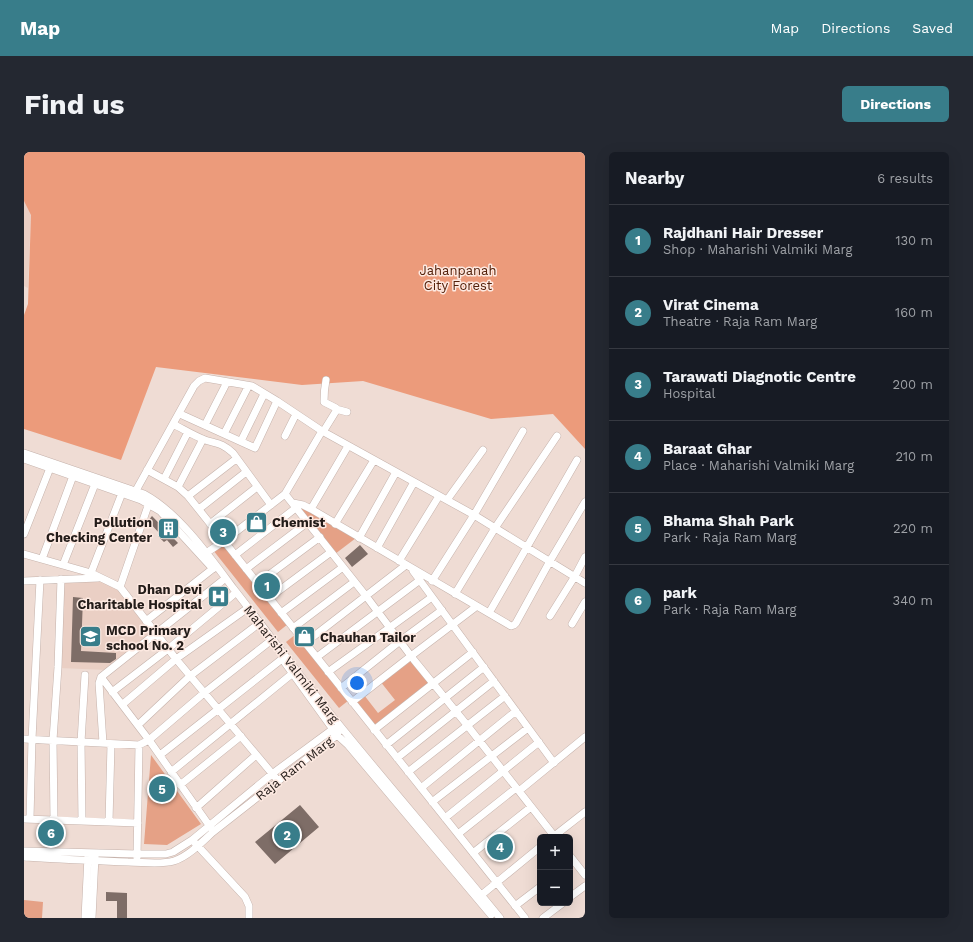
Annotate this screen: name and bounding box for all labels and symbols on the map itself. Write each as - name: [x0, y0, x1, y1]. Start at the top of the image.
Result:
- park label: Jahanpanah City Forest: [420, 263, 496, 293]
- shop icon: Chemist: [243, 509, 269, 535]
- place label: Pollution Checking Center: [46, 515, 152, 545]
- place label: Chemist: [272, 515, 325, 530]
- building icon: Pollution Checking Center: [155, 516, 181, 542]
- pin: 3: [210, 517, 236, 547]
- pin: 1: [254, 571, 280, 601]
- place label: Dhan Devi Charitable Hospital: [77, 582, 203, 612]
- hospital icon: Dhan Devi Charitable Hospital: [205, 583, 231, 609]
- street label: Maharishi Valmiki Marg: [241, 602, 342, 726]
- place label: MCD Primary school No. 2: [106, 623, 191, 653]
- school or university icon: MCD Primary school No. 2: [77, 624, 103, 650]
- shop icon: Chauhan Tailor: [291, 624, 317, 650]
- place label: Chauhan Tailor: [320, 630, 416, 645]
- your location: [347, 673, 367, 693]
- street label: Raja Ram Marg: [253, 733, 336, 803]
- pin: 5: [149, 774, 175, 804]
- pin: 6: [38, 818, 64, 848]
- pin: 2: [274, 820, 300, 850]
- pin: 4: [487, 832, 513, 862]

